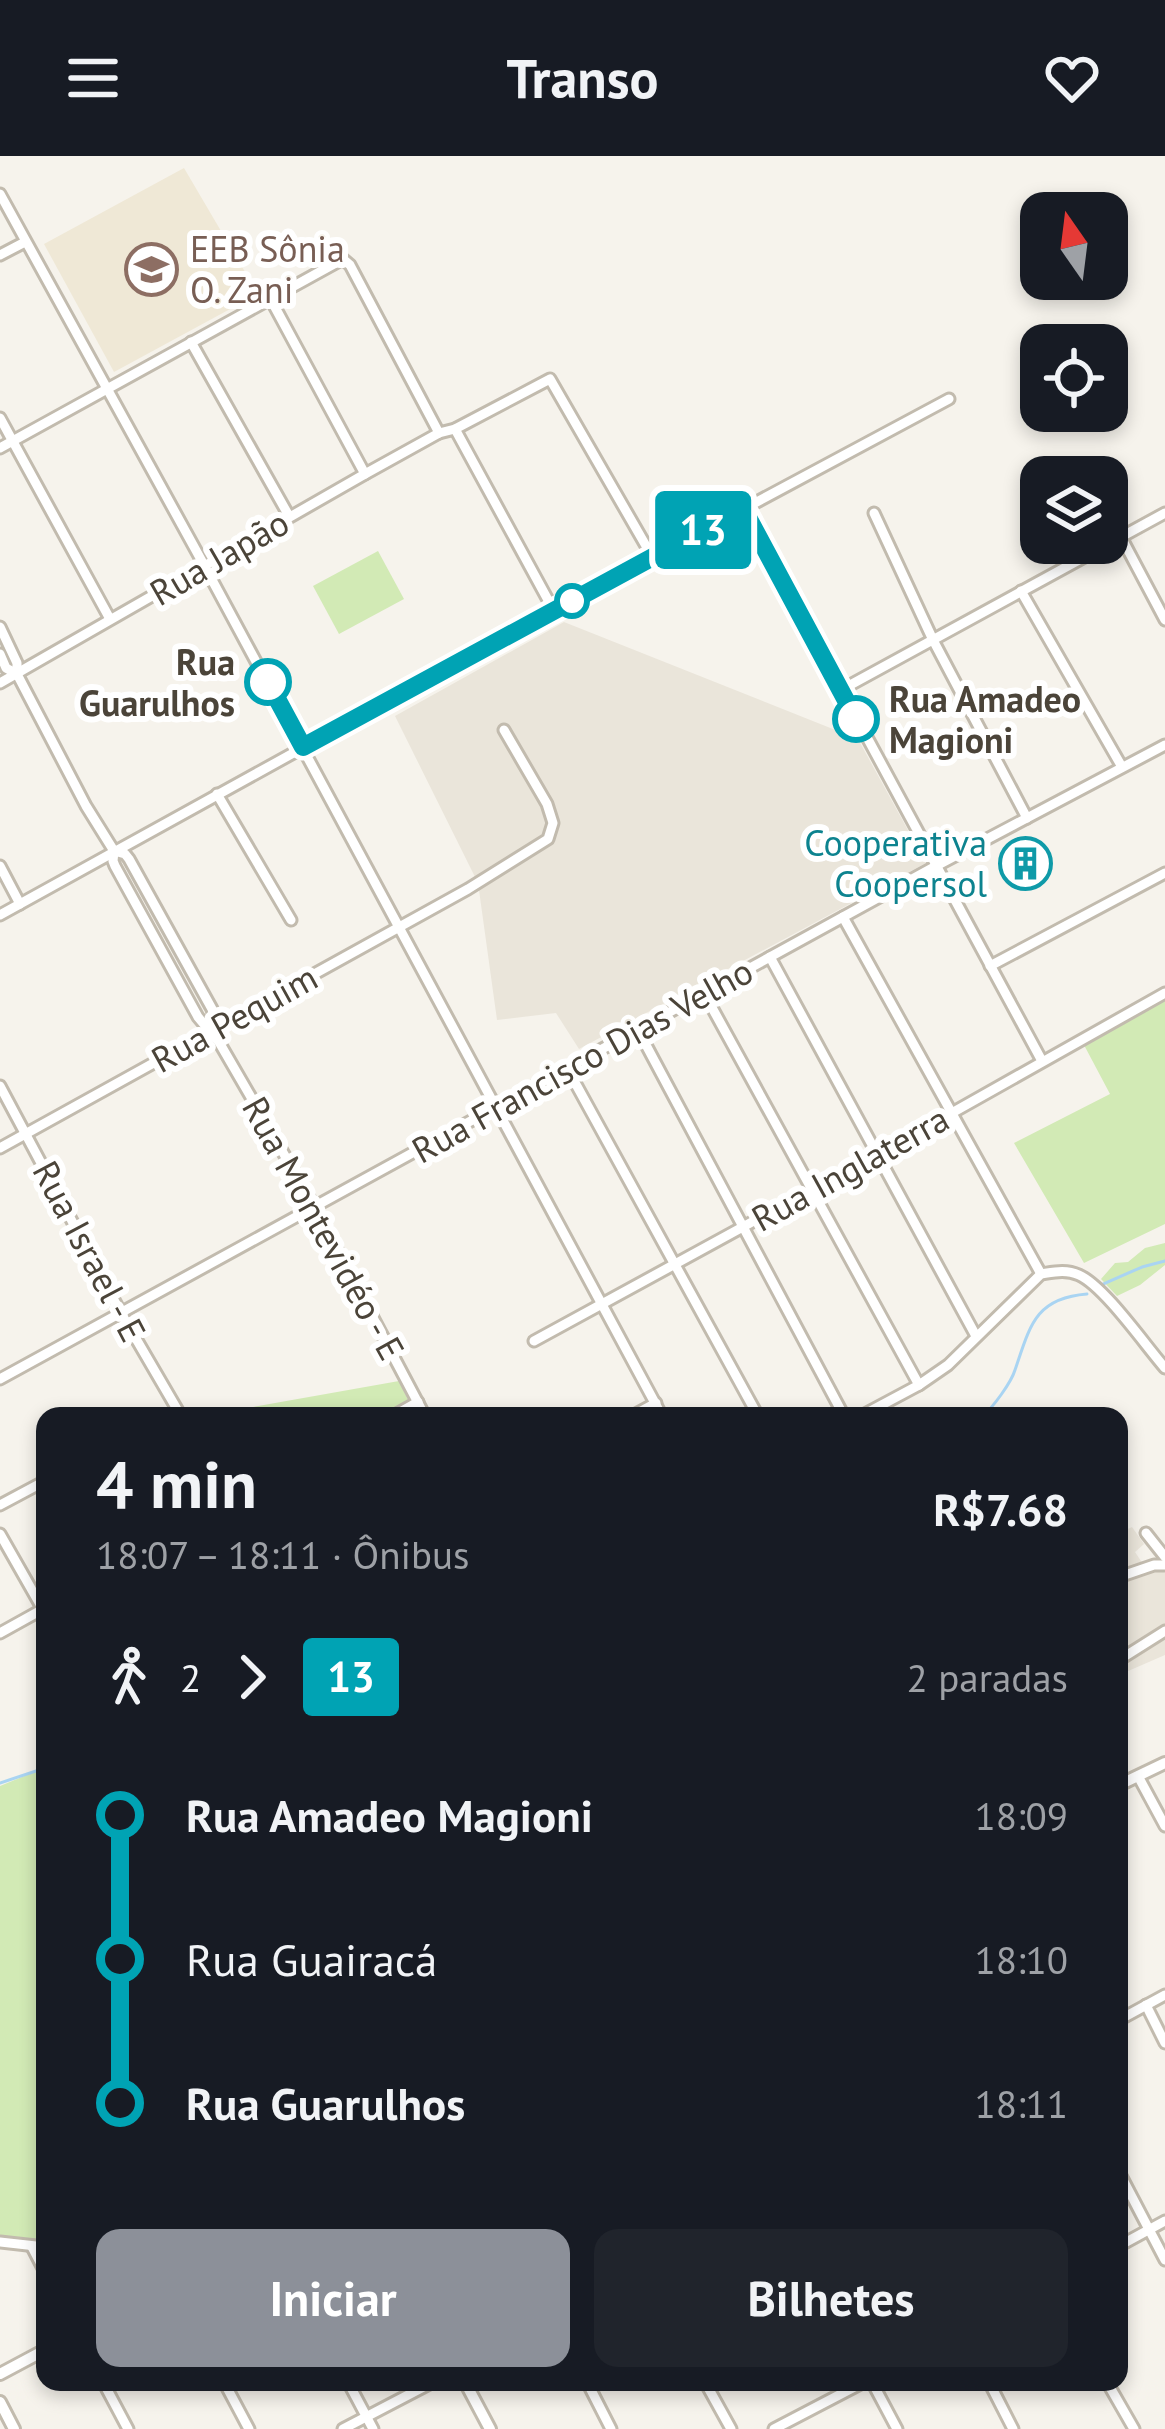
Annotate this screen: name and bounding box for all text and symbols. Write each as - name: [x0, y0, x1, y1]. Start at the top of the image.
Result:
- text: Transo: [507, 43, 658, 113]
- icon: menu: [60, 45, 126, 111]
- icon: heart: [1039, 45, 1105, 111]
- north arrow: [1020, 192, 1128, 300]
- map controls: [1020, 192, 1128, 564]
- place label: EEB Sônia O. Zani: [190, 225, 345, 313]
- school or university icon: EEB Sônia O. Zani: [123, 241, 179, 297]
- button: locate: [1020, 324, 1128, 432]
- button: layers: [1020, 456, 1128, 564]
- line badge: 13: [649, 491, 757, 569]
- street label: Rua Japão: [141, 498, 297, 616]
- text: 13: [679, 502, 727, 557]
- unlabelled marker: [556, 585, 588, 617]
- place label: Rua Guarulhos: [79, 638, 235, 726]
- marker: Rua Guarulhos: [246, 660, 290, 704]
- place label: Rua Amadeo Magioni: [889, 675, 1081, 763]
- marker: Rua Amadeo Magioni: [834, 697, 878, 741]
- place label: Cooperativa Coopersol: [804, 819, 987, 907]
- building icon: Cooperativa Coopersol: [998, 835, 1054, 891]
- street label: Rua Francisco Dias Velho: [403, 947, 761, 1173]
- street label: Rua Pequim: [143, 953, 325, 1083]
- street label: Rua Montevidéo - E: [232, 1088, 416, 1368]
- street label: Rua Inglaterra: [743, 1095, 957, 1241]
- street label: Rua Israel - E: [23, 1152, 157, 1350]
- text: 4 min: [96, 1441, 257, 1526]
- text: R$7.68: [933, 1480, 1068, 1538]
- text: 18:07 – 18:11 · Ônibus: [96, 1529, 470, 1580]
- icon: walk: [96, 1644, 162, 1710]
- icon: forward: [219, 1644, 285, 1710]
- text: 13: [327, 1649, 375, 1704]
- text: 2: [180, 1652, 201, 1703]
- text: 2 paradas: [907, 1652, 1068, 1703]
- text: Rua Amadeo Magioni: [186, 1786, 593, 1844]
- text: 18:09: [974, 1790, 1068, 1841]
- text: Rua Guairacá: [186, 1930, 437, 1988]
- text: 18:10: [974, 1934, 1068, 1985]
- text: Rua Guarulhos: [186, 2074, 465, 2132]
- text: 18:11: [974, 2078, 1068, 2129]
- button: Iniciar: [96, 2229, 570, 2367]
- button: Bilhetes: [594, 2229, 1068, 2367]

